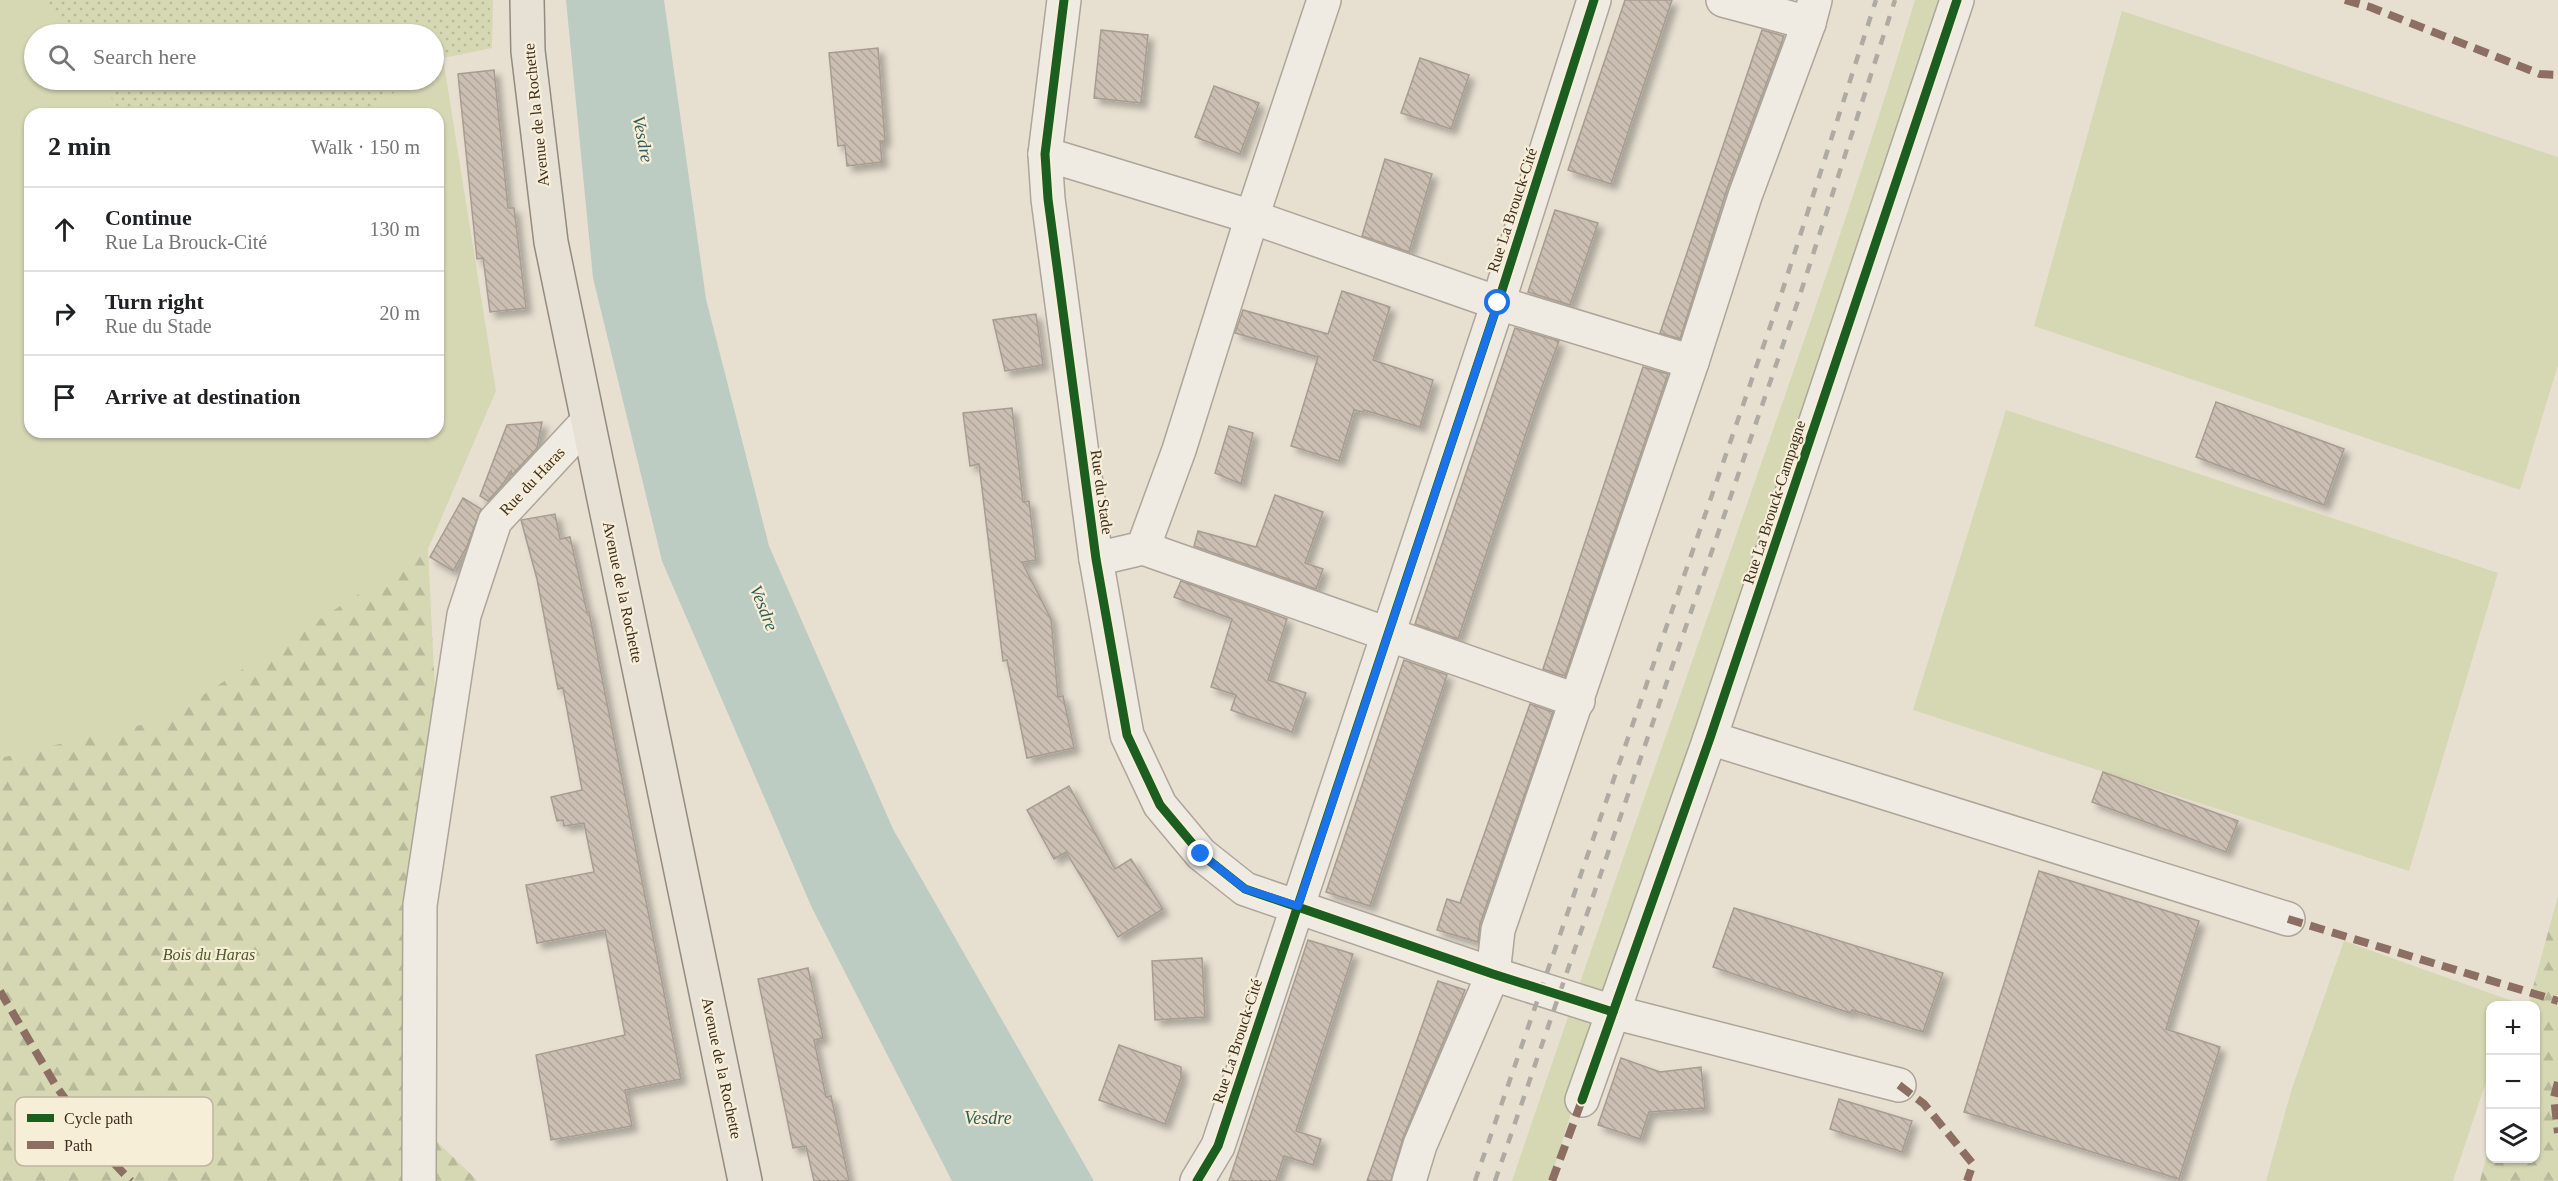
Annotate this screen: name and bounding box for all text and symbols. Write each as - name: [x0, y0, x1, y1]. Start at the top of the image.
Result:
- search box: [24, 24, 444, 90]
- icon: search: [45, 41, 78, 74]
- street label: Avenue de la Rochette: [520, 42, 552, 188]
- text: Search here: [93, 44, 196, 69]
- water label: Vesdre: [629, 114, 657, 164]
- text: 2 min: [48, 132, 111, 161]
- text: Walk · 150 m: [311, 136, 420, 158]
- street label: Rue La Brouck-Cité: [1484, 146, 1540, 274]
- text: Continue: [105, 205, 192, 230]
- icon: ahead: [48, 213, 81, 246]
- text: 130 m: [369, 218, 420, 240]
- text: Rue La Brouck-Cité: [105, 231, 267, 253]
- text: Turn right: [105, 289, 204, 314]
- route start: [1484, 289, 1510, 315]
- icon: right: [48, 297, 81, 330]
- text: 20 m: [379, 302, 420, 324]
- text: Rue du Stade: [105, 315, 212, 337]
- icon: arrive: [48, 381, 81, 414]
- text: Arrive at destination: [105, 384, 301, 409]
- street label: Rue La Brouck-Campagne: [1739, 418, 1810, 586]
- street label: Rue du Haras: [496, 443, 568, 519]
- street label: Rue du Stade: [1088, 449, 1116, 535]
- street label: Avenue de la Rochette: [600, 520, 646, 664]
- water label: Vesdre: [746, 582, 782, 634]
- route end: [1187, 840, 1213, 866]
- park label: Bois du Haras: [163, 946, 255, 963]
- street label: Rue La Brouck-Cité: [1209, 977, 1265, 1105]
- street label: Avenue de la Rochette: [699, 996, 745, 1140]
- map controls: [2486, 1001, 2540, 1163]
- button: +: [2486, 1001, 2540, 1055]
- button: −: [2486, 1055, 2540, 1109]
- legend: [15, 1097, 213, 1166]
- water label: Vesdre: [964, 1108, 1012, 1128]
- button: layers: [2486, 1109, 2540, 1163]
- text: Cycle path: [64, 1110, 133, 1128]
- text: Path: [64, 1137, 92, 1154]

